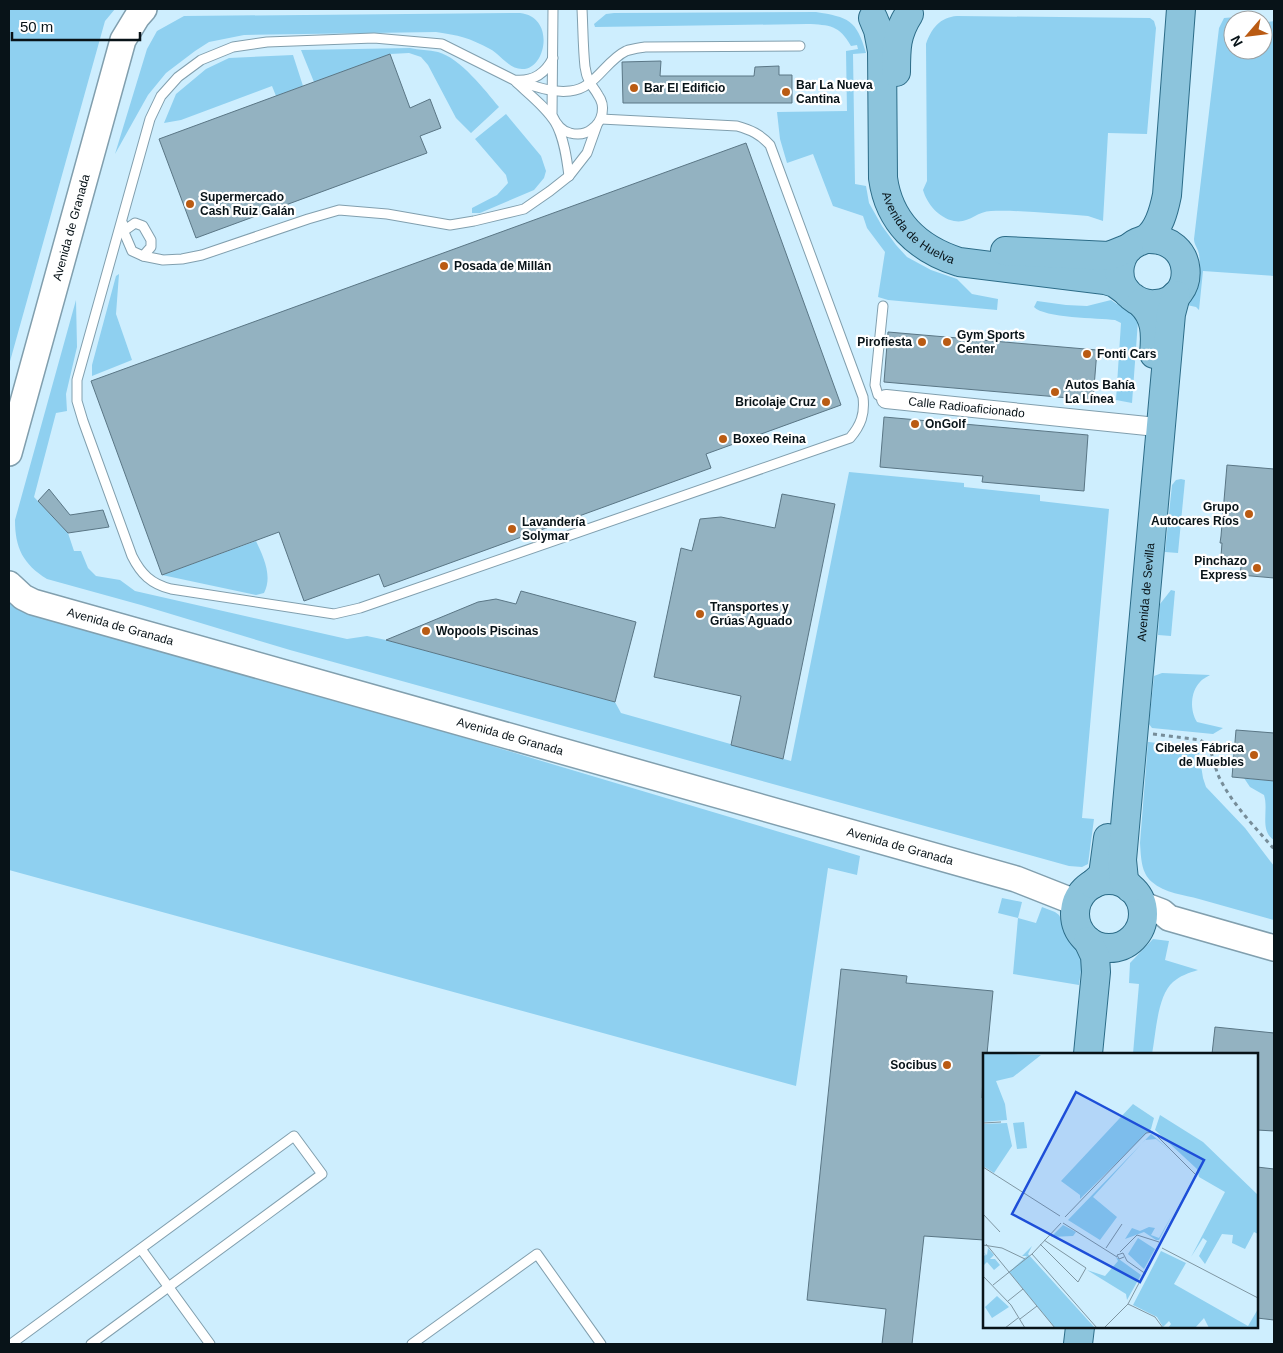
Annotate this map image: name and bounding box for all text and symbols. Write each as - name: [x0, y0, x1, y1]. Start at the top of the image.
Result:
- scale bar: [12, 10, 140, 42]
- north arrow: [1223, 10, 1273, 60]
- text: 50 m: [20, 18, 53, 35]
- text: N: [1227, 33, 1246, 49]
- place label: Bar La Nueva Cantina: [796, 78, 873, 106]
- place label: Bar El Edificio: [644, 81, 725, 95]
- marker: Bar El Edificio: [628, 82, 640, 94]
- marker: Bar La Nueva Cantina: [780, 86, 792, 98]
- street label: Avenida de Granada: [50, 172, 93, 282]
- place label: Supermercado Cash Ruiz Galán: [200, 190, 295, 218]
- street label: Avenida de Huelva: [879, 190, 957, 267]
- marker: Supermercado Cash Ruiz Galán: [184, 198, 196, 210]
- place label: Posada de Millán: [454, 259, 551, 273]
- marker: Posada de Millán: [438, 260, 450, 272]
- place label: Gym Sports Center: [957, 328, 1025, 356]
- place label: Pirofiesta: [857, 335, 912, 349]
- marker: Pirofiesta: [916, 336, 928, 348]
- marker: Gym Sports Center: [941, 336, 953, 348]
- place label: Fonti Cars: [1097, 347, 1157, 361]
- marker: Fonti Cars: [1081, 348, 1093, 360]
- place label: Autos Bahía La Línea: [1065, 378, 1135, 406]
- marker: Autos Bahía La Línea: [1049, 386, 1061, 398]
- street label: Calle Radioaficionado: [908, 394, 1026, 420]
- place label: Bricolaje Cruz: [735, 395, 816, 409]
- marker: Bricolaje Cruz: [820, 396, 832, 408]
- place label: OnGolf: [925, 417, 967, 431]
- marker: OnGolf: [909, 418, 921, 430]
- place label: Boxeo Reina: [733, 432, 806, 446]
- marker: Boxeo Reina: [717, 433, 729, 445]
- place label: Grupo Autocares Ríos: [1151, 500, 1239, 528]
- marker: Grupo Autocares Ríos: [1243, 508, 1255, 520]
- place label: Lavandería Solymar: [522, 515, 586, 543]
- marker: Lavandería Solymar: [506, 523, 518, 535]
- street label: Avenida de Sevilla: [1135, 542, 1157, 642]
- place label: Pinchazo Express: [1194, 554, 1247, 582]
- marker: Pinchazo Express: [1251, 562, 1263, 574]
- place label: Transportes y Grúas Aguado: [710, 600, 792, 628]
- street label: Avenida de Granada: [65, 605, 175, 648]
- marker: Transportes y Grúas Aguado: [694, 608, 706, 620]
- place label: Wopools Piscinas: [436, 624, 539, 638]
- marker: Wopools Piscinas: [420, 625, 432, 637]
- street label: Avenida de Granada: [455, 715, 565, 758]
- place label: Cibeles Fábrica de Muebles: [1155, 741, 1244, 769]
- marker: Cibeles Fábrica de Muebles: [1248, 749, 1260, 761]
- street label: Avenida de Granada: [845, 825, 955, 868]
- inset map: [983, 1053, 1258, 1328]
- place label: Socibus: [890, 1058, 937, 1072]
- marker: Socibus: [941, 1059, 953, 1071]

